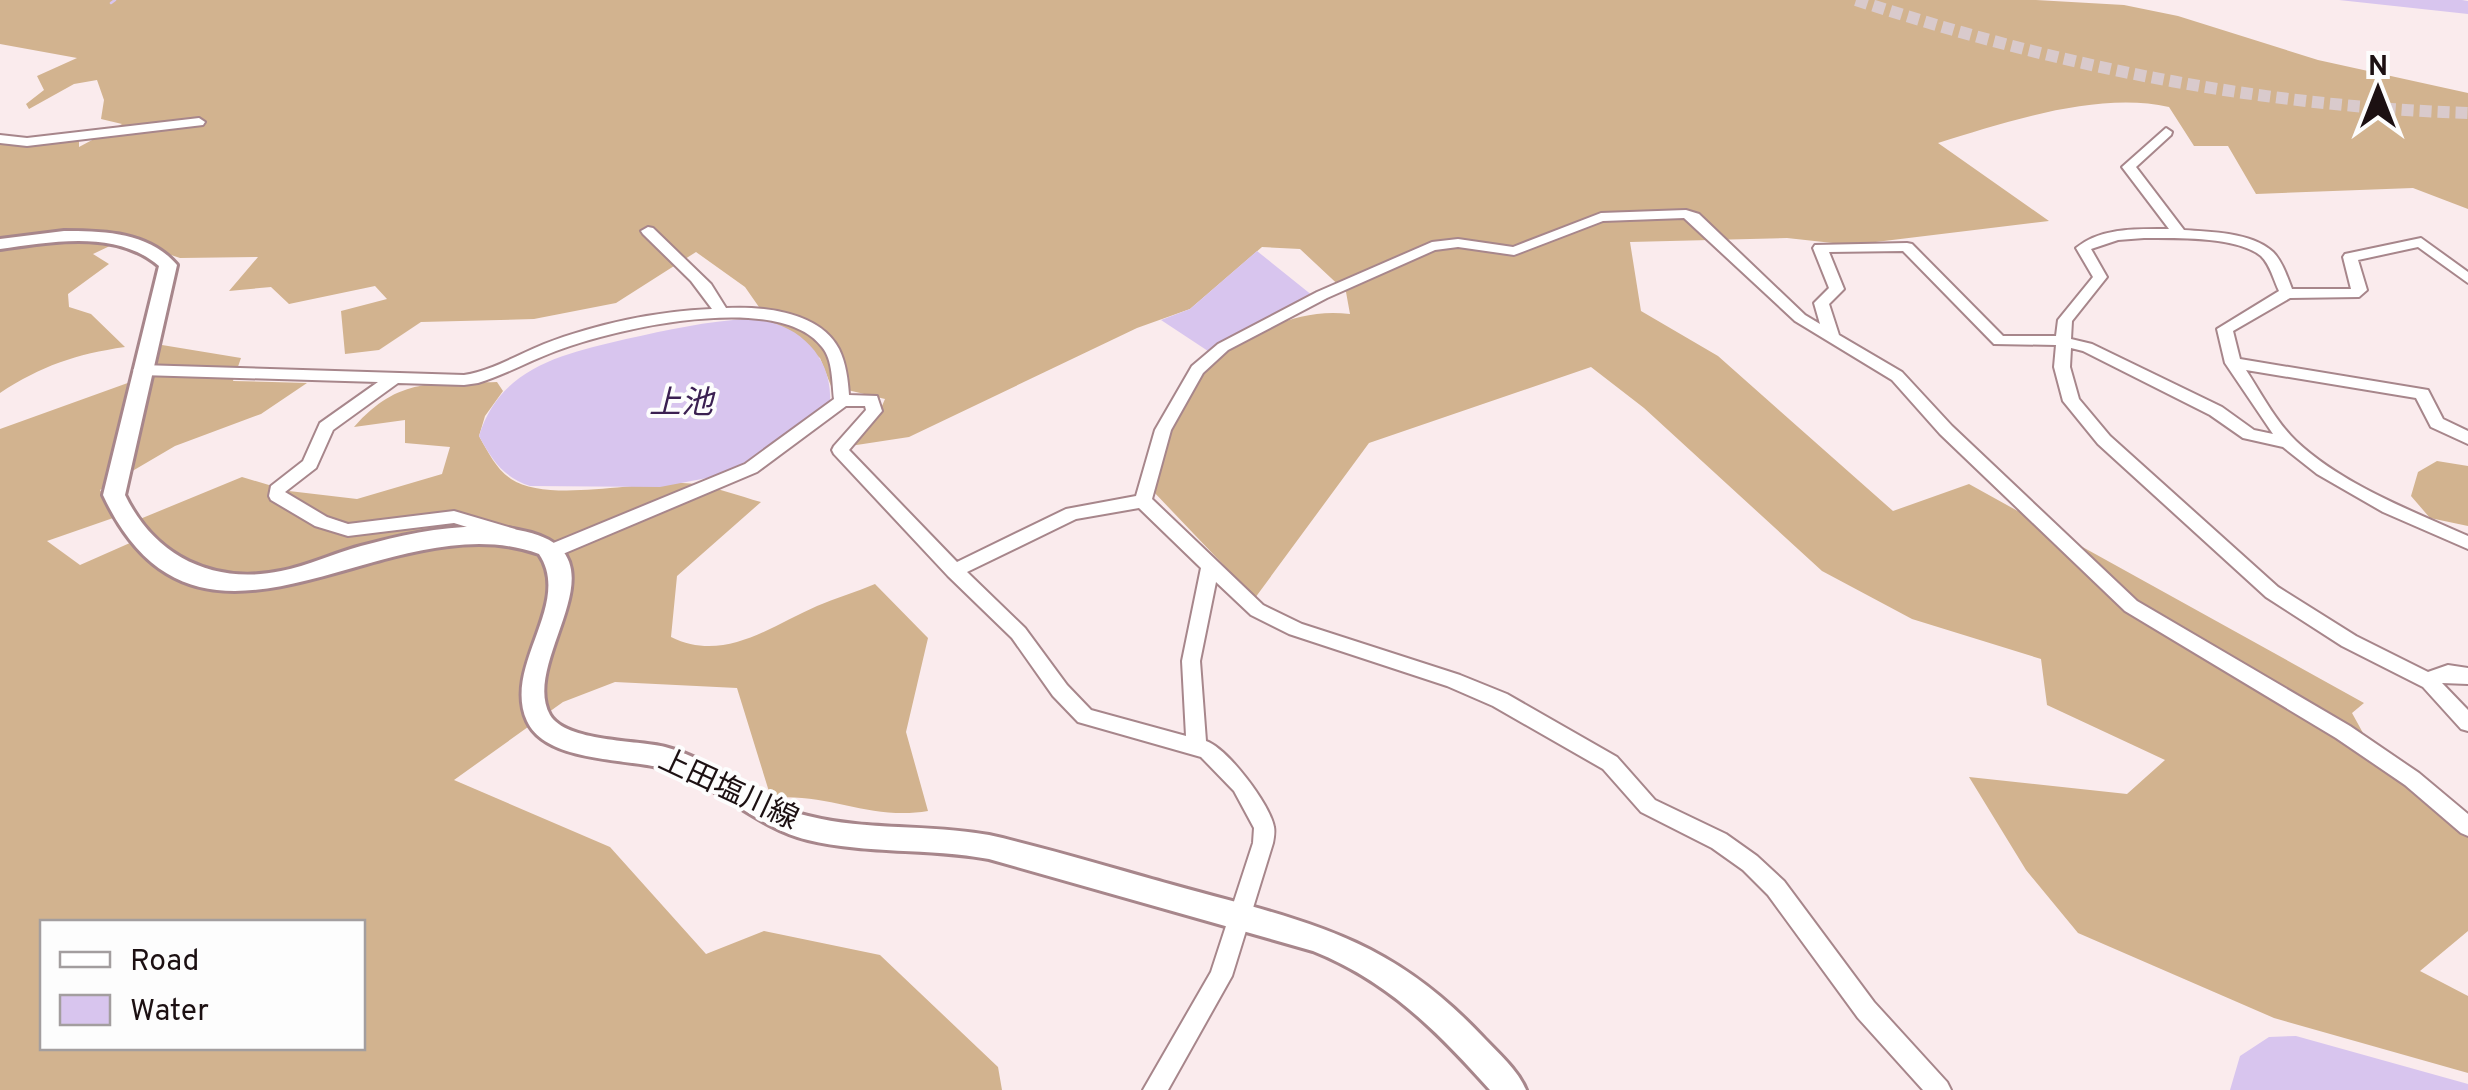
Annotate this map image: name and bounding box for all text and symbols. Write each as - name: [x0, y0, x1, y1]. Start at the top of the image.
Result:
- north arrow: [2328, 40, 2428, 140]
- text: N: [2368, 50, 2388, 86]
- water label: 上池: [649, 385, 716, 425]
- street label: 上田塩川線: [652, 743, 804, 839]
- legend: [40, 920, 365, 1050]
- text: Road: [130, 944, 199, 981]
- text: Water: [130, 994, 209, 1031]

